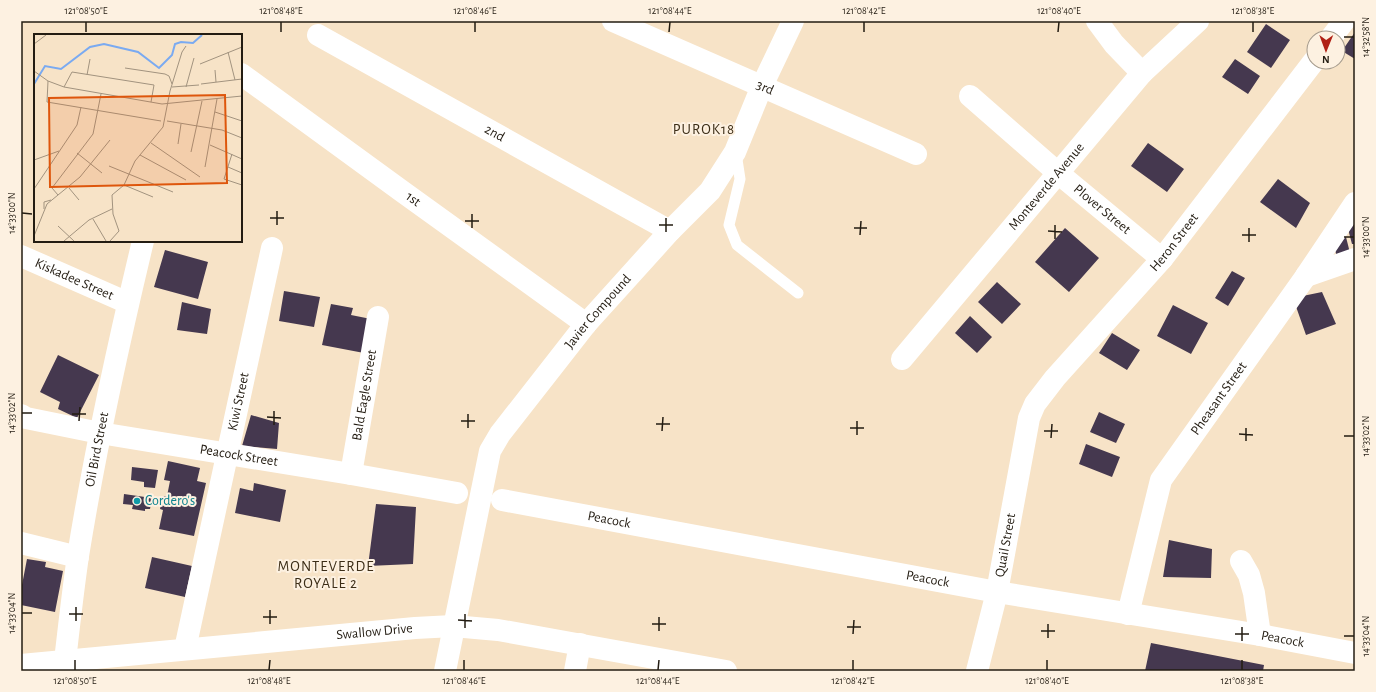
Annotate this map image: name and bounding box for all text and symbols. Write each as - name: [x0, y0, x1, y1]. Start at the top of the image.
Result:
- text: 121°08'50"E: [64, 6, 108, 16]
- text: 121°08'48"E: [259, 6, 303, 16]
- text: 121°08'46"E: [453, 6, 497, 16]
- text: 121°08'44"E: [648, 6, 692, 16]
- text: 121°08'42"E: [842, 6, 886, 16]
- text: 121°08'40"E: [1037, 6, 1081, 16]
- text: 121°08'38"E: [1232, 6, 1274, 16]
- text: 14°32'58"N: [1361, 17, 1371, 57]
- north arrow: [1306, 30, 1346, 70]
- inset map: [34, 34, 242, 242]
- text: N: [1322, 54, 1330, 65]
- street label: 3rd: [754, 78, 776, 98]
- street label: 2nd: [482, 122, 507, 144]
- district label: PUROK18: [673, 122, 735, 137]
- street label: Monteverde Avenue: [1006, 140, 1087, 233]
- street label: Plover Street: [1071, 182, 1134, 237]
- street label: 1st: [403, 189, 424, 210]
- text: 14°33'00"N: [7, 192, 17, 234]
- street label: Heron Street: [1147, 210, 1202, 274]
- text: 14°33'00"N: [1361, 216, 1371, 258]
- street label: Kiskadee Street: [33, 256, 116, 303]
- street label: Javier Compound: [562, 272, 634, 352]
- street label: Bald Eagle Street: [350, 348, 379, 442]
- street label: Pheasant Street: [1188, 359, 1250, 438]
- street label: Kiwi Street: [226, 371, 252, 432]
- text: 14°33'02"N: [7, 393, 17, 433]
- street label: Oil Bird Street: [83, 410, 111, 488]
- text: 14°33'02"N: [1361, 416, 1371, 456]
- street label: Peacock Street: [199, 442, 279, 469]
- place label: Cordero's: [145, 494, 195, 508]
- marker: Cordero's: [132, 496, 142, 506]
- street label: Peacock: [586, 509, 633, 531]
- street label: Quail Street: [993, 512, 1018, 578]
- district label: MONTEVERDE ROYALE 2: [278, 559, 374, 591]
- street label: Peacock: [905, 568, 951, 590]
- text: 14°33'04"N: [7, 593, 17, 633]
- text: 14°33'04"N: [1361, 616, 1371, 656]
- street label: Swallow Drive: [336, 621, 413, 642]
- street label: Peacock: [1260, 628, 1306, 650]
- text: 121°08'50"E: [53, 676, 97, 686]
- text: 121°08'48"E: [247, 676, 291, 686]
- text: 121°08'46"E: [442, 676, 486, 686]
- text: 121°08'44"E: [636, 676, 680, 686]
- text: 121°08'42"E: [831, 676, 875, 686]
- text: 121°08'40"E: [1025, 676, 1069, 686]
- text: 121°08'38"E: [1221, 676, 1263, 686]

